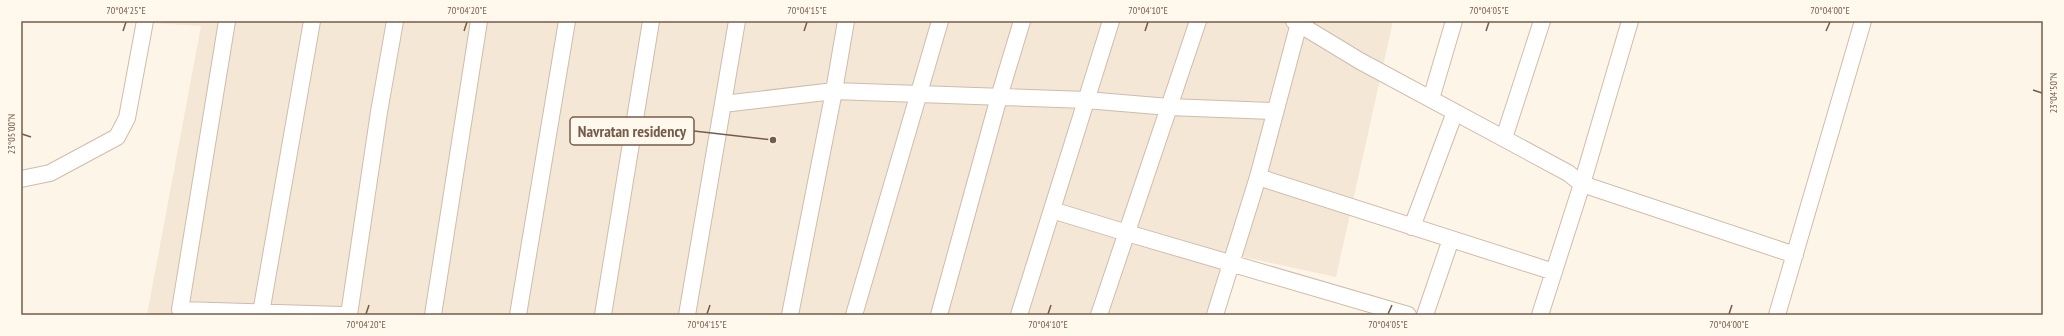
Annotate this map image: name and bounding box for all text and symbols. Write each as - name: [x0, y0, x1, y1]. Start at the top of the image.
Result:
- text: 70°04'25"E: [106, 4, 146, 17]
- text: 70°04'20"E: [447, 4, 487, 17]
- text: 70°04'15"E: [787, 4, 827, 17]
- text: 70°04'10"E: [1128, 4, 1168, 17]
- text: 70°04'05"E: [1469, 4, 1509, 17]
- text: 70°04'00"E: [1810, 4, 1850, 17]
- text: 23°04'50"N: [2047, 73, 2060, 113]
- text: 23°05'00"N: [5, 114, 18, 154]
- callout: Navratan residency: [570, 117, 694, 145]
- text: Navratan residency: [578, 121, 687, 141]
- text: 70°04'20"E: [346, 318, 386, 331]
- text: 70°04'15"E: [687, 318, 727, 331]
- text: 70°04'10"E: [1028, 318, 1068, 331]
- text: 70°04'05"E: [1368, 318, 1408, 331]
- text: 70°04'00"E: [1709, 318, 1749, 331]

